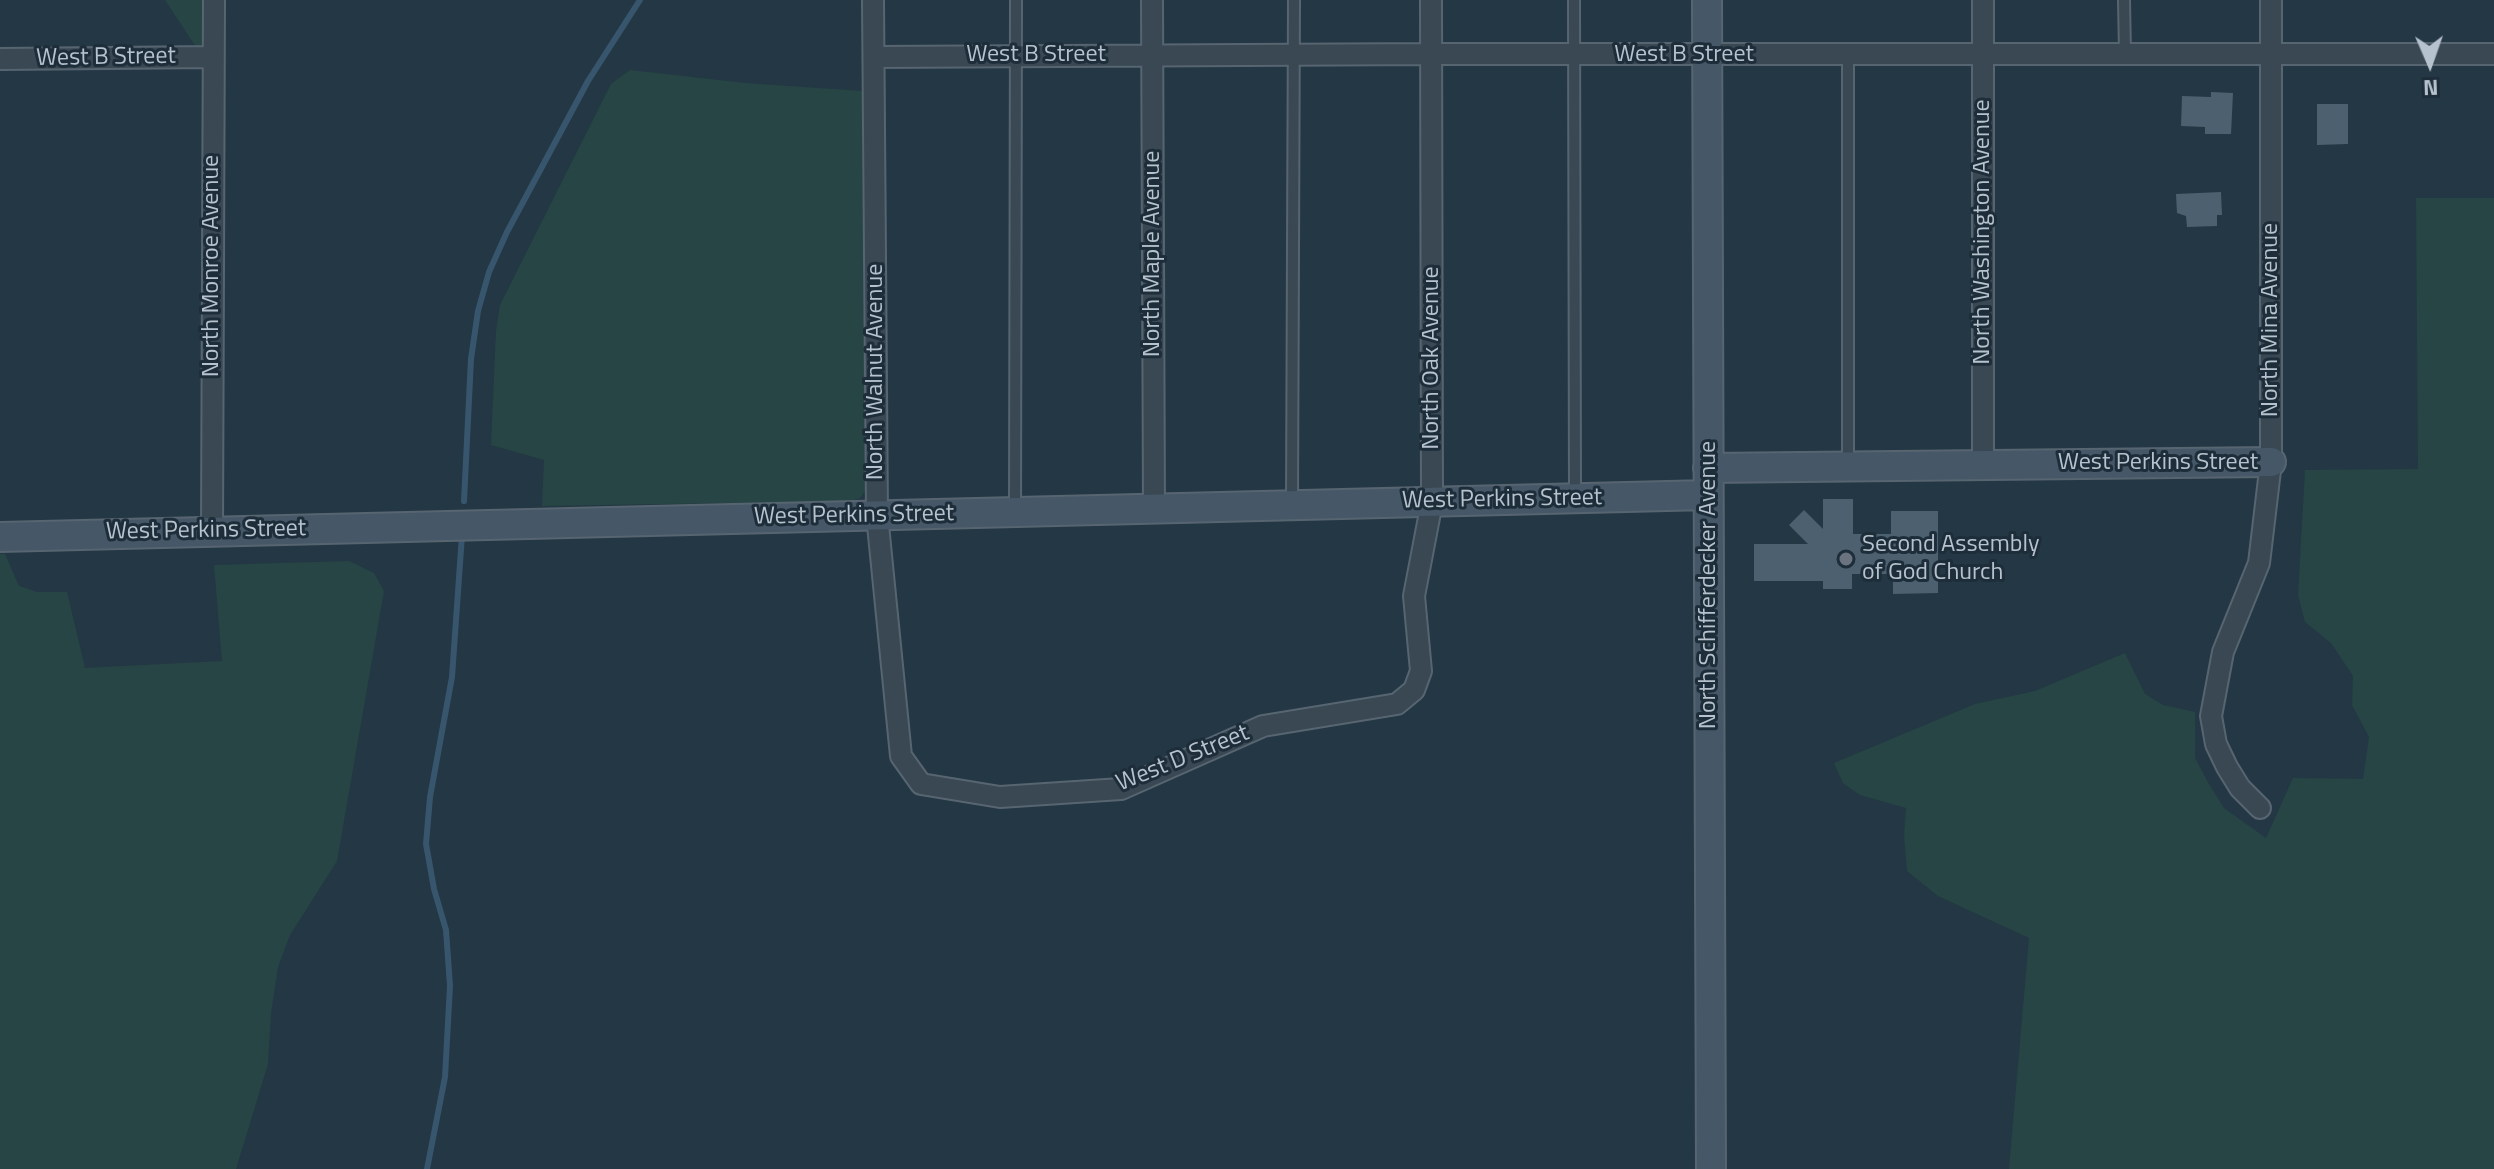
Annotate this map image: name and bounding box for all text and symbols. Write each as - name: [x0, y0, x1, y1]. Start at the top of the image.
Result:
- north arrow: [2390, 24, 2470, 104]
- street label: West B Street: [966, 41, 1106, 69]
- street label: West B Street: [1614, 41, 1754, 69]
- street label: West B Street: [36, 42, 176, 74]
- text: N: [2423, 71, 2439, 105]
- street label: North Washington Avenue: [1969, 99, 1997, 365]
- street label: North Maple Avenue: [1139, 151, 1167, 357]
- street label: North Monroe Avenue: [198, 155, 226, 377]
- street label: North Mina Avenue: [2257, 223, 2285, 417]
- street label: North Walnut Avenue: [862, 264, 890, 480]
- street label: North Oak Avenue: [1418, 266, 1446, 450]
- street label: North Schifferdecker Avenue: [1695, 441, 1723, 729]
- street label: West Perkins Street: [2058, 449, 2258, 477]
- street label: West Perkins Street: [1402, 484, 1602, 516]
- street label: West Perkins Street: [754, 500, 954, 532]
- street label: West Perkins Street: [106, 515, 306, 547]
- place label: Second Assembly of God Church: [1862, 531, 2040, 587]
- marker: Second Assembly of God Church: [1837, 550, 1855, 568]
- street label: West D Street: [1113, 719, 1253, 799]

